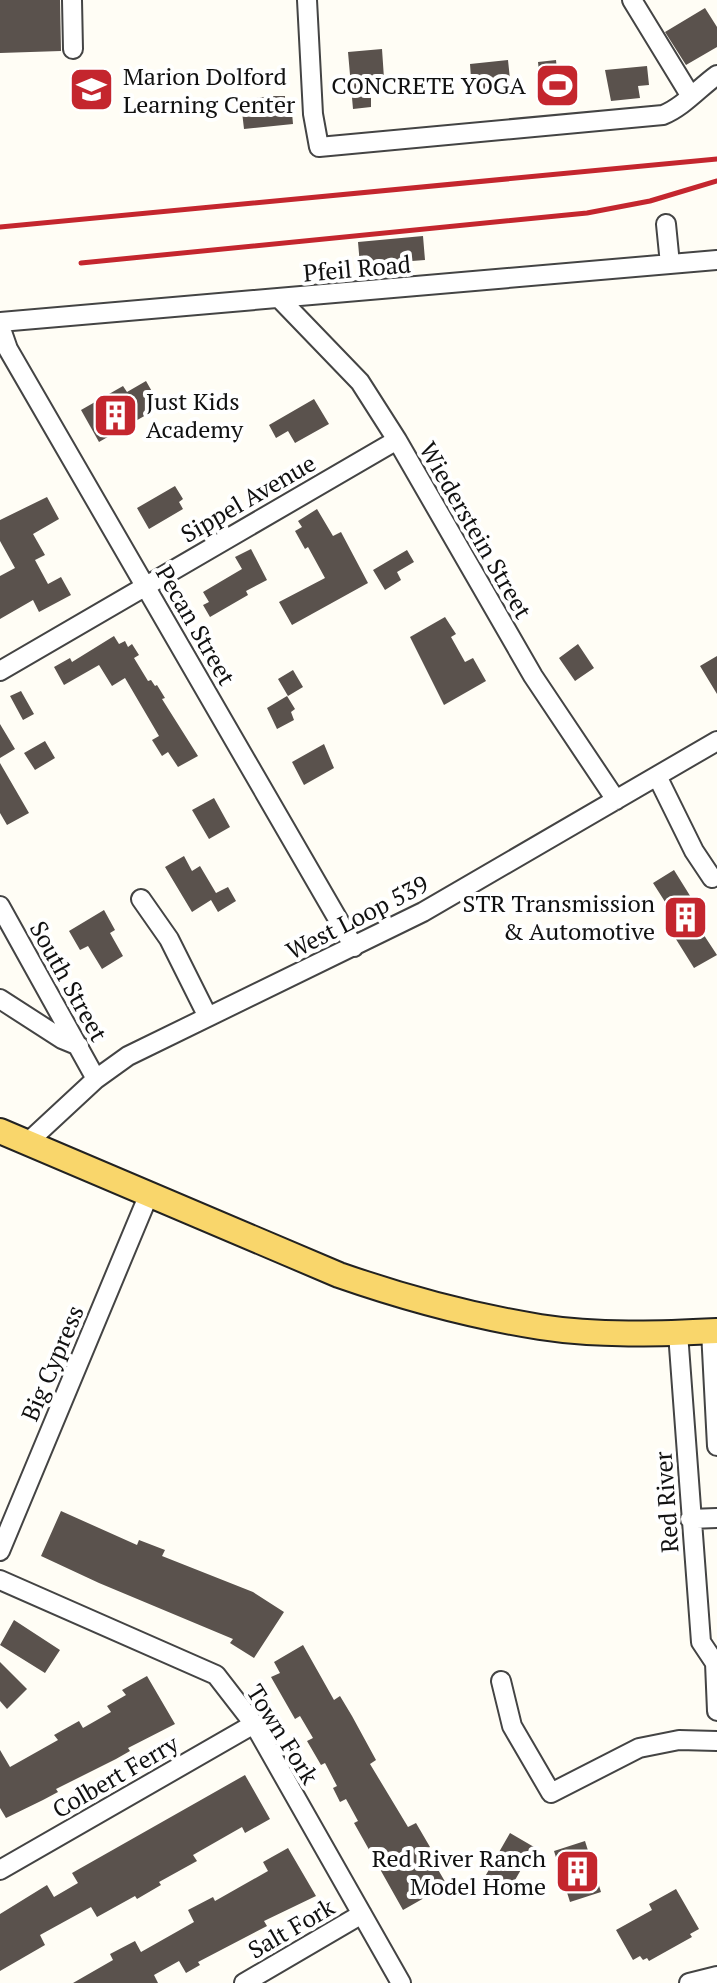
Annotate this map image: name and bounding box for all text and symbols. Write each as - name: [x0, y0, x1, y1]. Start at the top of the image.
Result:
- place label: Marion Dolford Learning Center: [123, 60, 296, 120]
- sports icon: CONCRETE YOGA: [533, 61, 581, 109]
- school or university icon: Marion Dolford Learning Center: [68, 66, 116, 114]
- place label: CONCRETE YOGA: [331, 69, 527, 101]
- street label: Pfeil Road: [302, 247, 412, 289]
- place label: Just Kids Academy: [146, 385, 244, 445]
- building icon: Just Kids Academy: [91, 391, 139, 439]
- street label: Wiederstein Street: [412, 436, 540, 624]
- street label: Sippel Avenue: [175, 447, 321, 549]
- street label: Pecan Street: [149, 559, 243, 691]
- street label: West Loop 539: [280, 867, 434, 967]
- place label: STR Transmission & Automotive: [463, 887, 655, 947]
- building icon: STR Transmission & Automotive: [662, 893, 710, 941]
- street label: South Street: [23, 915, 115, 1047]
- street label: Big Cypress: [13, 1300, 91, 1426]
- street label: Red River: [646, 1449, 686, 1554]
- street label: Town Fork: [240, 1678, 327, 1790]
- street label: Colbert Ferry: [46, 1727, 185, 1825]
- place label: Red River Ranch Model Home: [372, 1842, 546, 1902]
- building icon: Red River Ranch Model Home: [553, 1848, 601, 1896]
- street label: Salt Fork: [242, 1890, 341, 1966]

